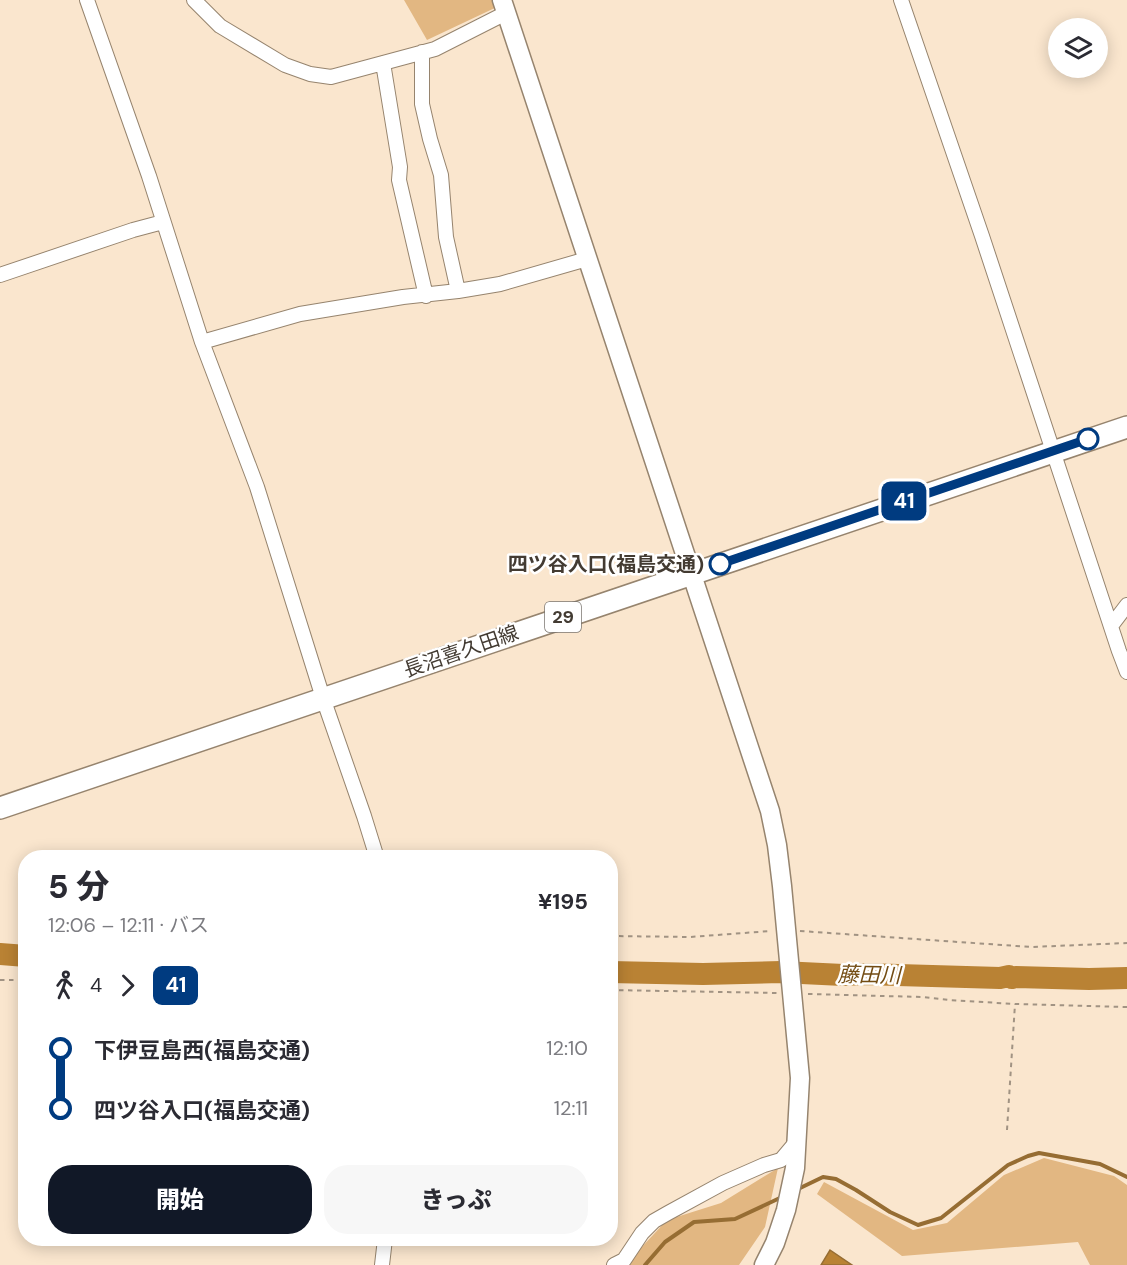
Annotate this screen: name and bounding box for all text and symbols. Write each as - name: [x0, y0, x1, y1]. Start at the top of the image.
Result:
- map controls: [1048, 18, 1108, 78]
- button: layers: [1048, 18, 1108, 78]
- unlabelled marker: [1077, 428, 1099, 450]
- line badge: 41: [877, 482, 931, 520]
- text: 41: [893, 487, 915, 515]
- place label: 四ツ谷入口(福島交通): [508, 551, 704, 577]
- marker: 四ツ谷入口(福島交通): [709, 553, 731, 575]
- road number: 29: [545, 602, 581, 632]
- street label: 長沼喜久田線: [400, 619, 522, 683]
- text: 5 分: [48, 865, 109, 908]
- text: ¥195: [538, 887, 588, 916]
- text: 12:06 – 12:11 · バス: [48, 912, 209, 938]
- water label: 藤田川: [837, 960, 903, 990]
- icon: walk: [48, 969, 81, 1002]
- icon: forward: [111, 969, 144, 1002]
- text: 41: [165, 971, 186, 999]
- text: 4: [90, 972, 102, 998]
- text: 12:10: [546, 1035, 588, 1061]
- text: 下伊豆島西(福島交通): [94, 1036, 310, 1065]
- text: 12:11: [554, 1095, 588, 1121]
- text: 四ツ谷入口(福島交通): [94, 1096, 310, 1125]
- button: 開始: [48, 1165, 312, 1234]
- button: きっぷ: [324, 1165, 588, 1234]

